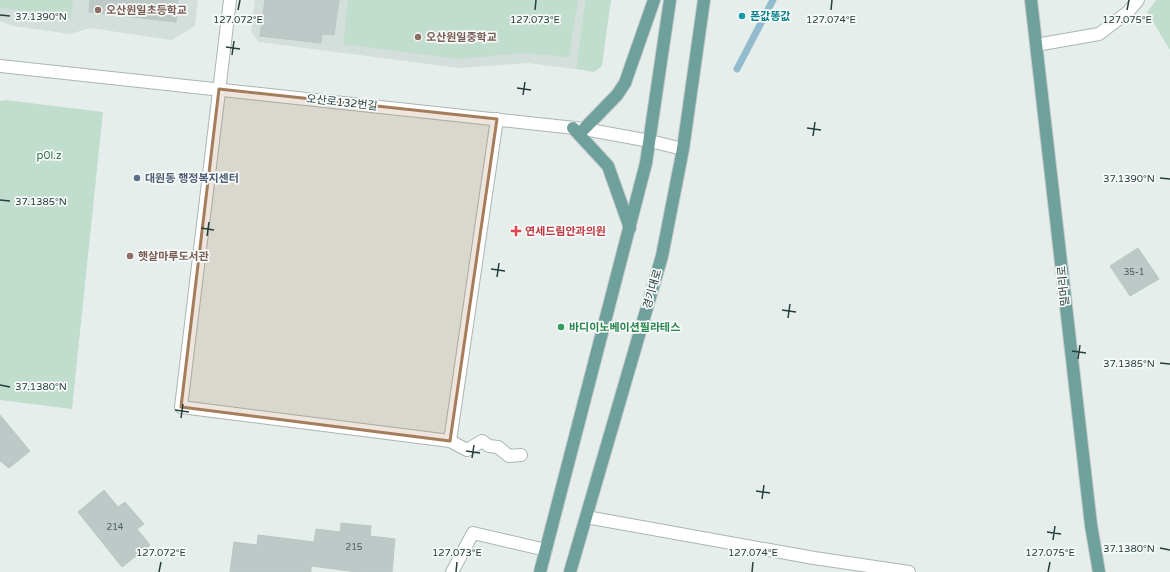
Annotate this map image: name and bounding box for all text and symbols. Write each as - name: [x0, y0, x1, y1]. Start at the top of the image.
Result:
- place label: 오산원일초등학교: [106, 4, 187, 17]
- marker: 오산원일초등학교: [93, 5, 103, 15]
- place label: 폰값똥값: [750, 10, 790, 23]
- text: 37.1390°N: [15, 11, 67, 23]
- marker: 폰값똥값: [737, 11, 747, 21]
- text: 127.072°E: [213, 14, 263, 26]
- text: 127.073°E: [510, 14, 560, 26]
- text: 127.074°E: [806, 14, 856, 26]
- text: 127.075°E: [1102, 14, 1152, 26]
- place label: 오산원일중학교: [426, 31, 497, 44]
- marker: 오산원일중학교: [413, 32, 423, 42]
- street label: 오산로132번길: [306, 92, 378, 113]
- park label: p0l.z: [37, 149, 62, 162]
- place label: 대원동 행정복지센터: [145, 172, 239, 185]
- marker: 대원동 행정복지센터: [132, 173, 142, 183]
- text: 37.1390°N: [1103, 173, 1155, 185]
- text: 37.1385°N: [15, 196, 67, 208]
- marker: 연세드림안과의원: [510, 225, 522, 237]
- place label: 연세드림안과의원: [525, 225, 606, 238]
- place label: 햇살마루도서관: [138, 250, 209, 263]
- marker: 햇살마루도서관: [125, 251, 135, 261]
- street label: 밀머리로: [1055, 265, 1072, 307]
- house number: 35-1: [1124, 267, 1144, 278]
- street label: 경기대로: [641, 268, 664, 310]
- place label: 바디이노베이션필라테스: [569, 321, 680, 334]
- marker: 바디이노베이션필라테스: [556, 322, 566, 332]
- text: 37.1385°N: [1103, 358, 1155, 370]
- text: 37.1380°N: [15, 381, 67, 393]
- house number: 214: [107, 522, 124, 533]
- house number: 215: [346, 542, 363, 553]
- text: 37.1380°N: [1103, 543, 1155, 555]
- text: 127.072°E: [136, 547, 186, 559]
- text: 127.073°E: [432, 547, 482, 559]
- text: 127.074°E: [728, 547, 778, 559]
- text: 127.075°E: [1025, 547, 1075, 559]

